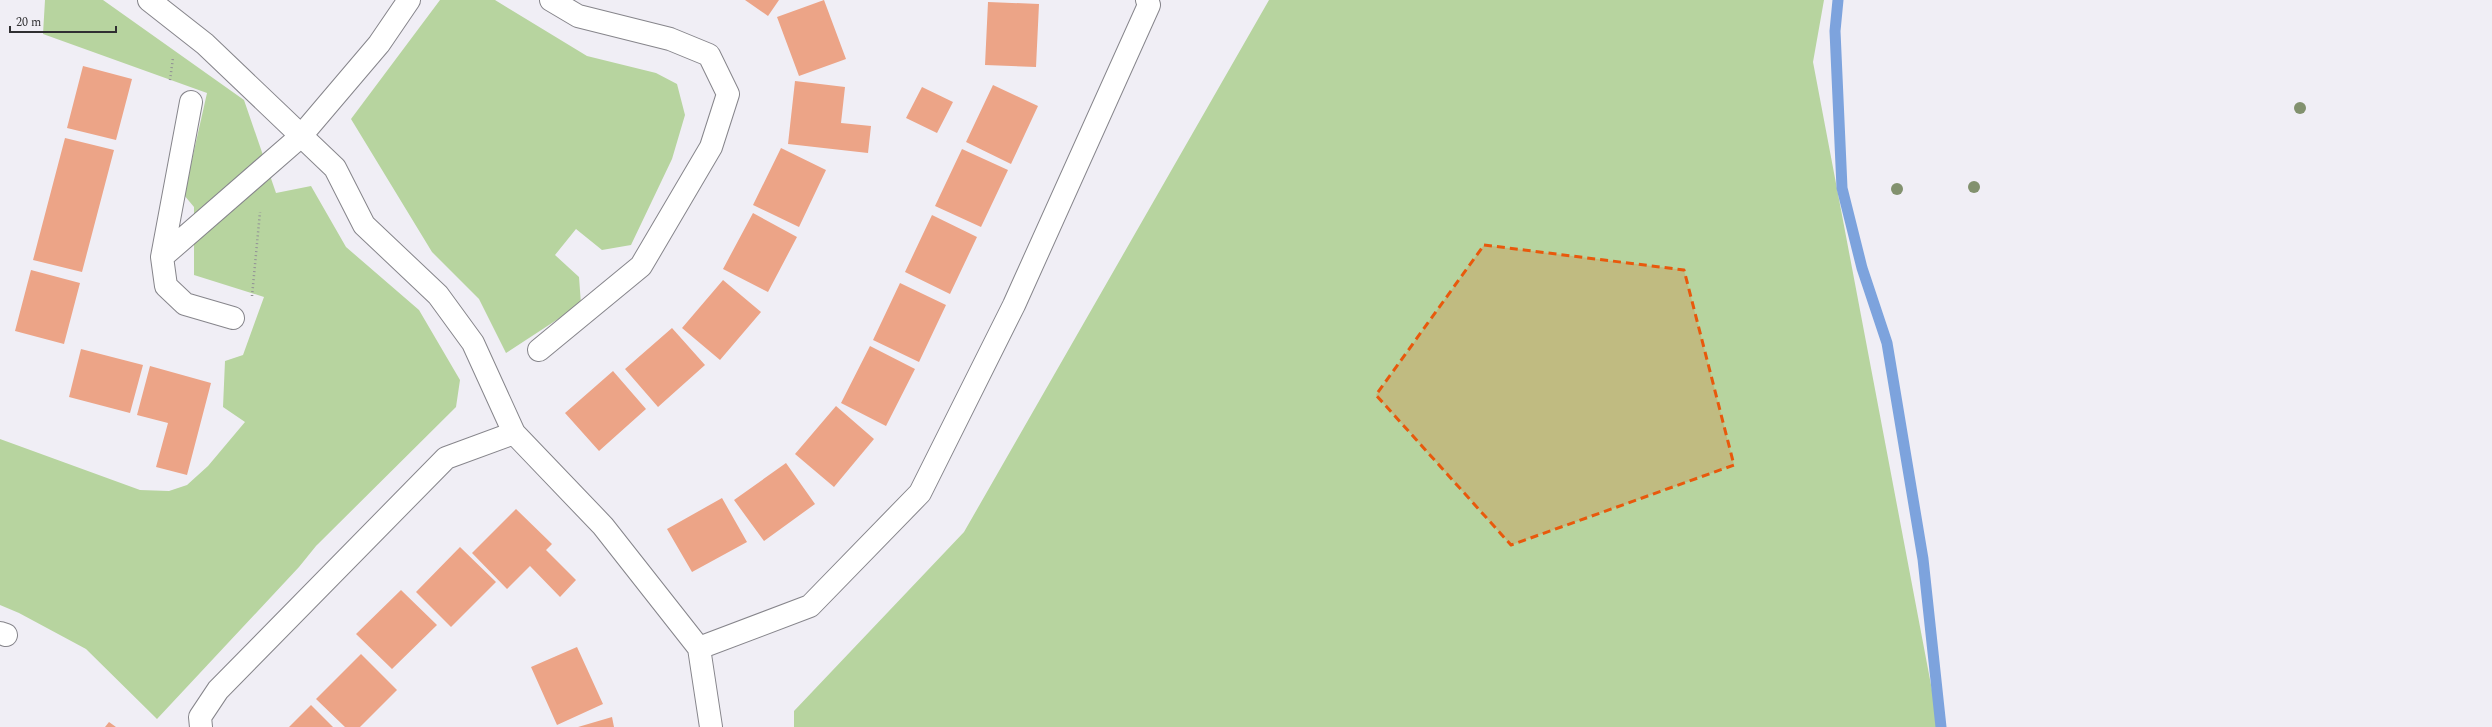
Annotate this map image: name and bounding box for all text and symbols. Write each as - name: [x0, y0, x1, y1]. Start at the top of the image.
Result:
- scale bar: [10, 8, 116, 34]
- text: 20 m: [16, 13, 41, 32]

